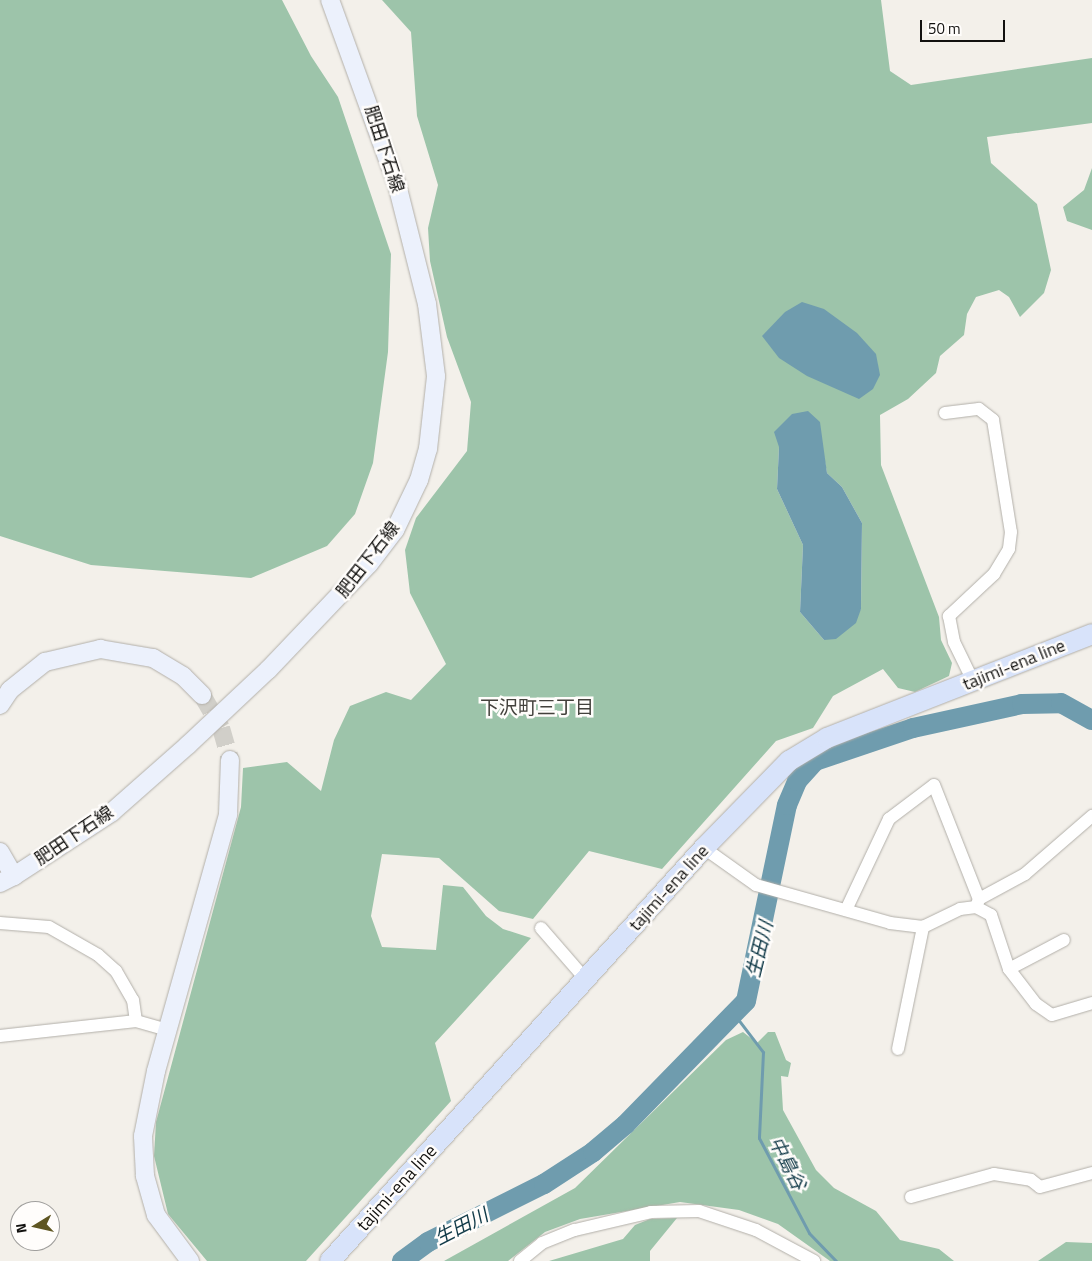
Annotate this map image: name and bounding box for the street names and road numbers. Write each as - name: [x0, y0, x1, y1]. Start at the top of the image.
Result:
- street label: 肥田下石線: [360, 103, 408, 195]
- street label: 肥田下石線: [332, 518, 404, 602]
- street label: tajimi-ena line: [960, 635, 1068, 695]
- street label: 肥田下石線: [31, 802, 117, 870]
- street label: tajimi-ena line: [625, 840, 713, 936]
- street label: tajimi-ena line: [353, 1140, 441, 1236]

